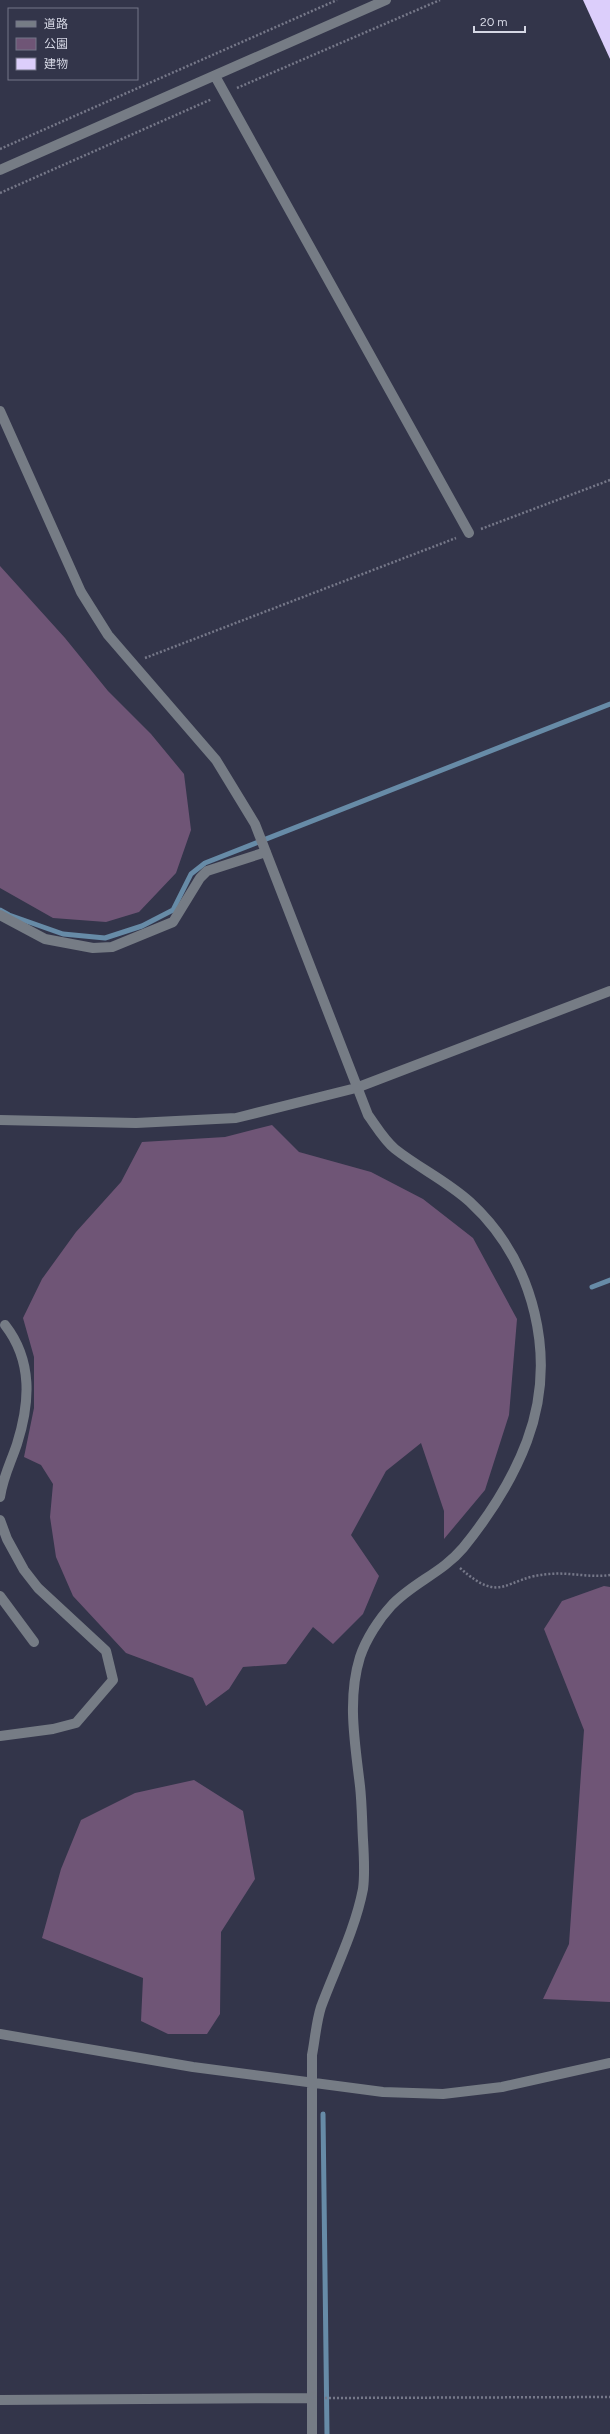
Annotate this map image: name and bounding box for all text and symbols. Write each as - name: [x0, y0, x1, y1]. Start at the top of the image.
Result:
- legend: [8, 8, 138, 80]
- scale bar: [474, 8, 525, 34]
- text: 20 m: [480, 15, 508, 29]
- text: 道路: [44, 17, 68, 31]
- text: 公園: [44, 37, 68, 51]
- text: 建物: [44, 57, 68, 71]

